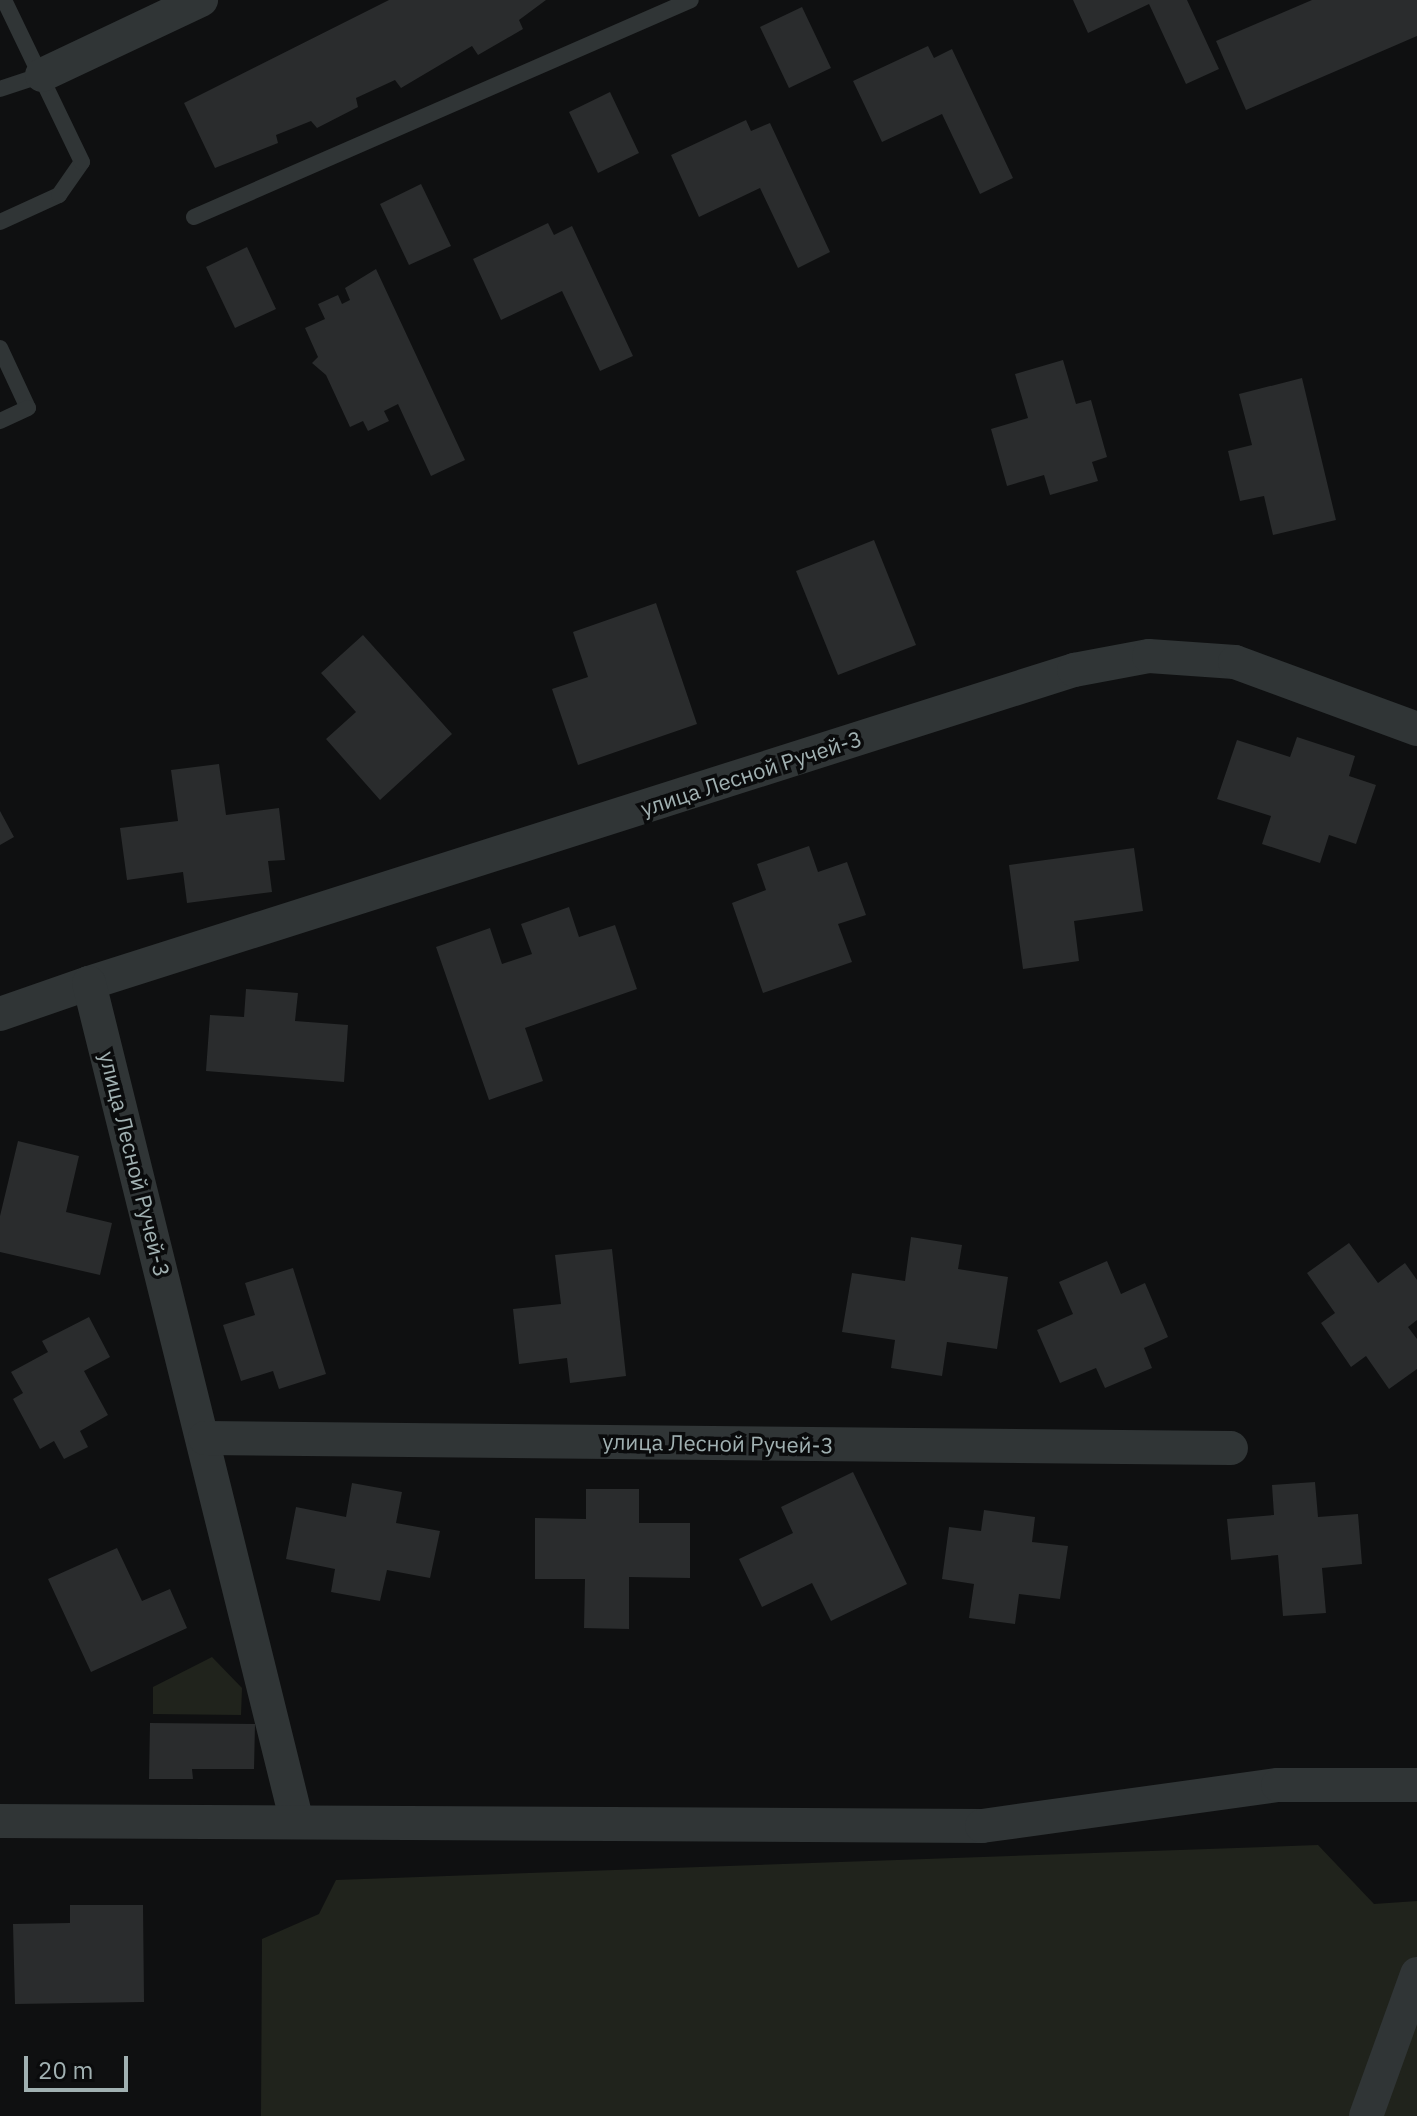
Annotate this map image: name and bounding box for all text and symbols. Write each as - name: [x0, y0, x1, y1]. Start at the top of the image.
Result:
- street label: улица Лесной Ручей-3: [637, 725, 865, 821]
- street label: улица Лесной Ручей-3: [94, 1049, 176, 1279]
- street label: улица Лесной Ручей-3: [602, 1428, 834, 1458]
- scale bar: [28, 2040, 132, 2090]
- text: 20 m: [38, 2054, 93, 2086]

